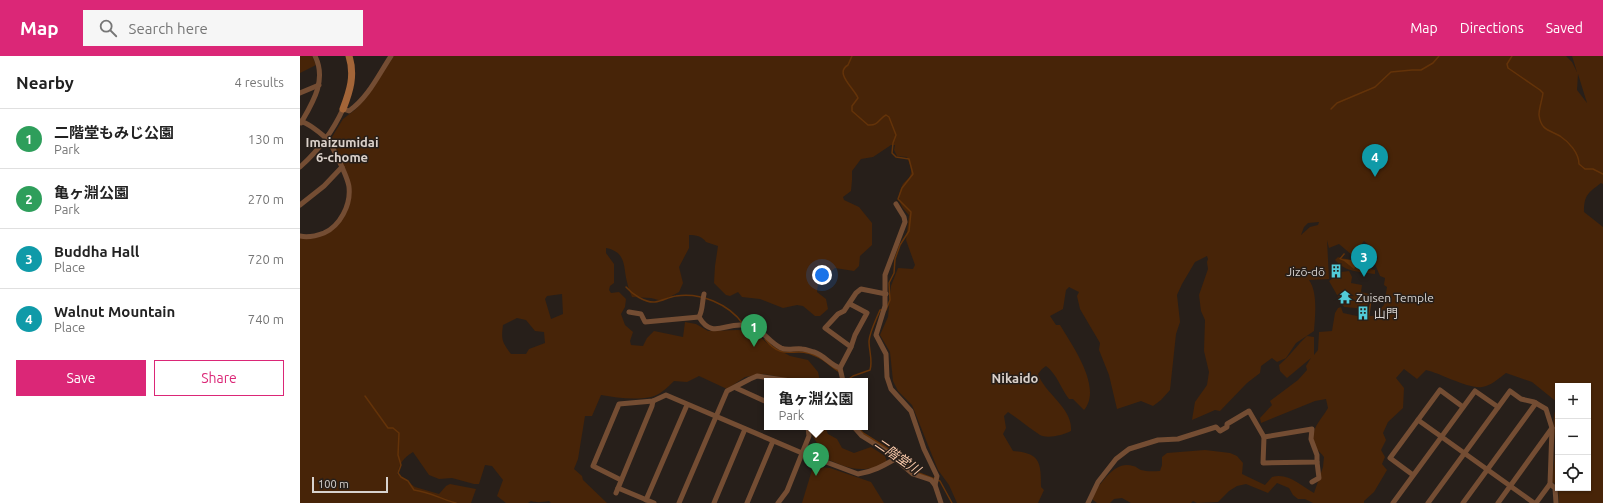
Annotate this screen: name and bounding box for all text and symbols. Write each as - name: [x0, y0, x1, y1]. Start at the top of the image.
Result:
- search box: [83, 10, 363, 46]
- text: Map: [20, 17, 59, 39]
- icon: search: [97, 17, 119, 39]
- text: Search here: [129, 20, 208, 37]
- text: Map: [1410, 20, 1438, 36]
- text: Directions: [1460, 20, 1524, 36]
- text: Saved: [1546, 20, 1583, 36]
- text: Nearby: [16, 73, 74, 92]
- text: 4 results: [234, 75, 284, 89]
- text: 二階堂もみじ公園: [54, 124, 174, 141]
- text: 1: [25, 132, 33, 146]
- text: 130 m: [248, 132, 284, 146]
- district label: Imaizumidai 6-chome: [305, 135, 379, 164]
- text: Park: [54, 142, 80, 156]
- pin: 4: [1362, 144, 1388, 177]
- text: 亀ヶ淵公園: [54, 184, 129, 201]
- text: 2: [25, 192, 33, 206]
- text: 270 m: [248, 192, 284, 206]
- text: Park: [54, 202, 80, 216]
- text: Buddha Hall: [54, 243, 139, 260]
- pin: 3: [1351, 244, 1377, 277]
- text: 3: [25, 252, 33, 266]
- text: 720 m: [248, 252, 284, 266]
- text: Place: [54, 260, 85, 274]
- building icon: Jizō-dō: [1328, 263, 1344, 279]
- your location: [812, 265, 832, 285]
- place label: Jizō-dō: [1286, 265, 1325, 278]
- temple icon: Zuisen Temple: [1337, 289, 1353, 305]
- place label: Zuisen Temple: [1356, 291, 1434, 304]
- text: Walnut Mountain: [54, 303, 175, 320]
- building icon: 山門: [1355, 305, 1371, 321]
- place label: 山門: [1374, 307, 1398, 320]
- text: 4: [25, 312, 33, 326]
- text: 740 m: [248, 312, 284, 326]
- pin: 1: [741, 314, 767, 347]
- text: Place: [54, 320, 85, 334]
- button: Save: [16, 360, 146, 396]
- button: Share: [154, 360, 284, 396]
- district label: Nikaido: [992, 371, 1039, 385]
- popup: [764, 378, 868, 430]
- map controls: [1555, 383, 1591, 491]
- button: +: [1555, 383, 1591, 419]
- text: 亀ヶ淵公園: [778, 390, 854, 407]
- text: Park: [778, 408, 804, 422]
- button: −: [1555, 419, 1591, 455]
- water label: 二階堂川: [873, 435, 925, 478]
- pin: 2: [803, 443, 829, 476]
- button: locate: [1555, 455, 1591, 491]
- scale bar: [312, 475, 388, 494]
- text: 100 m: [318, 478, 349, 490]

